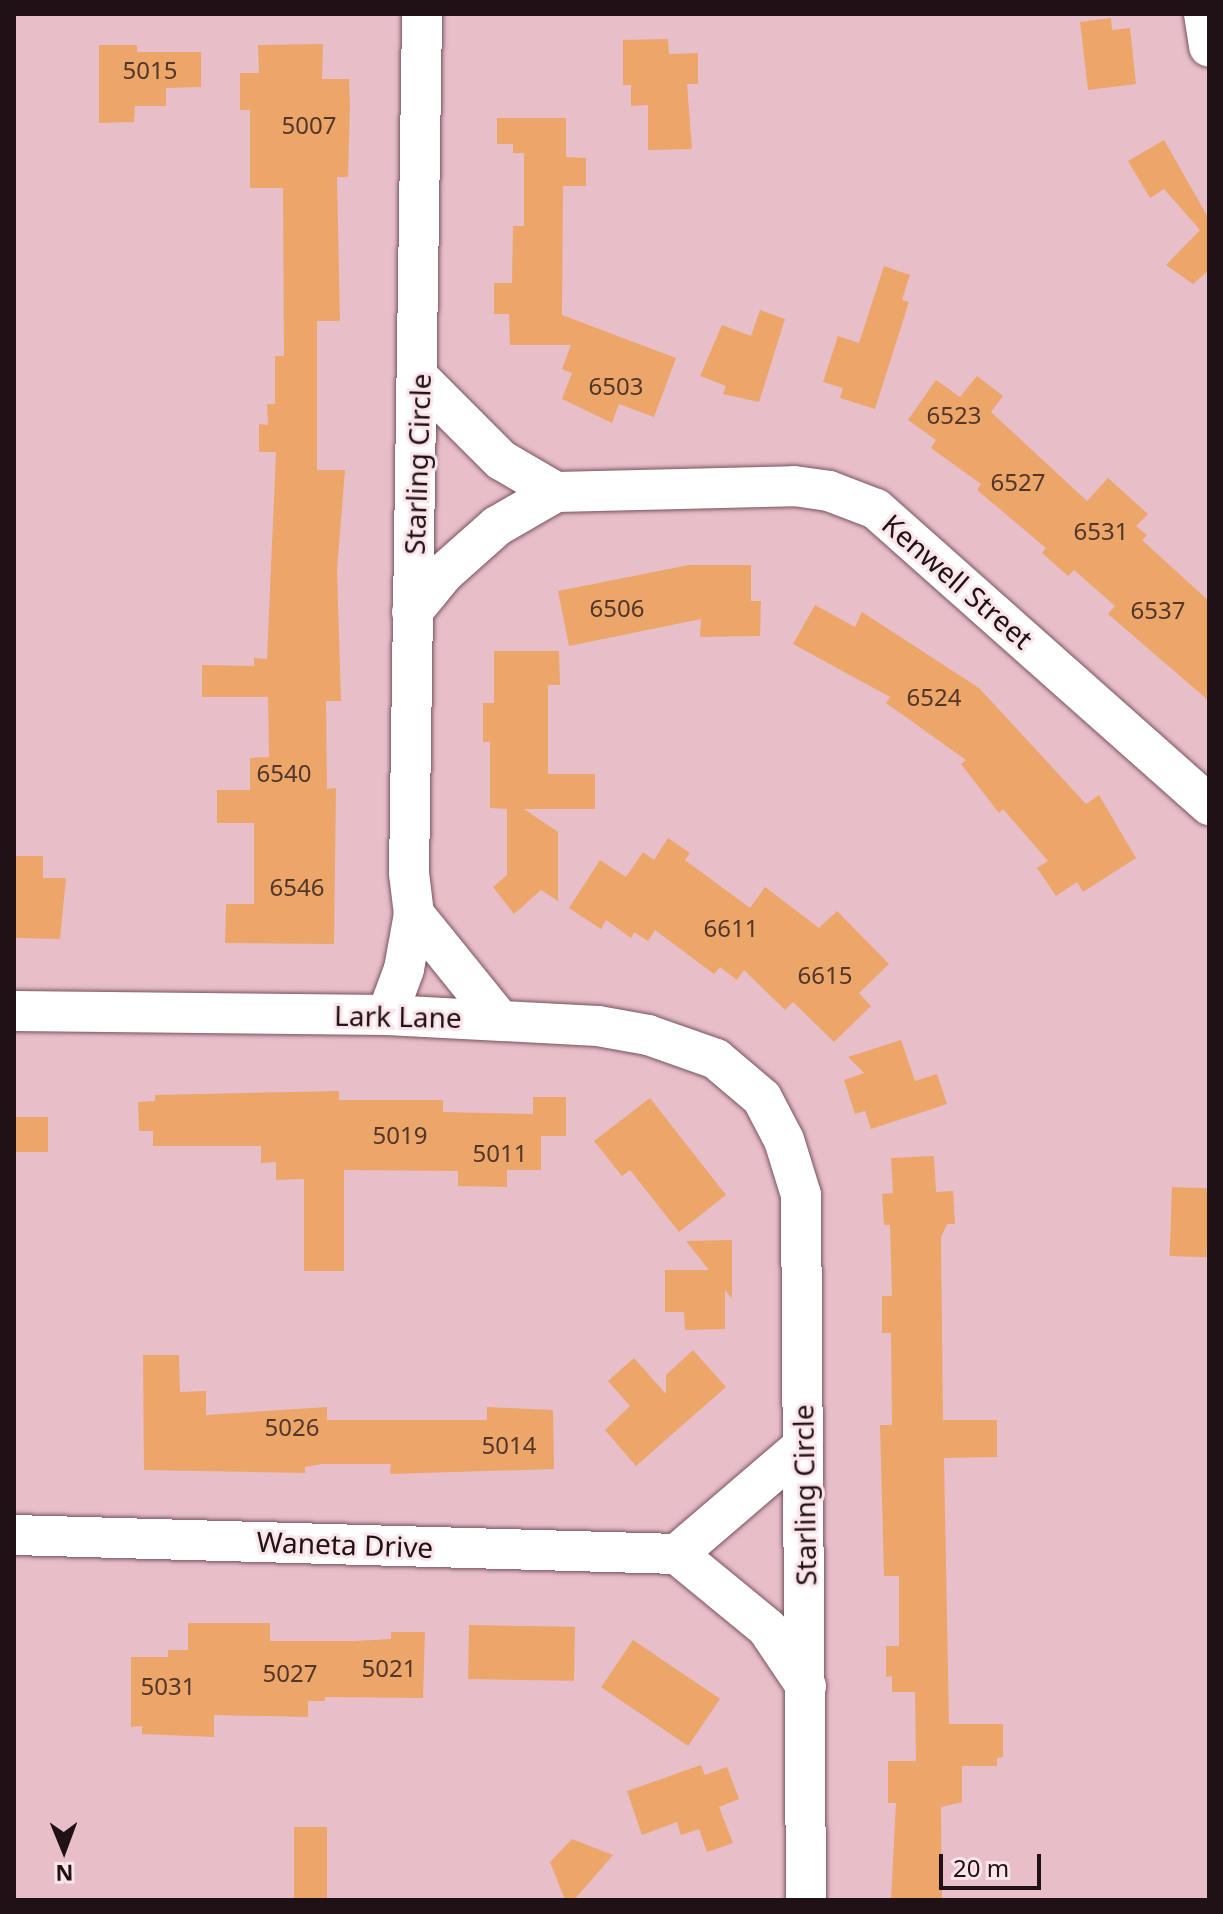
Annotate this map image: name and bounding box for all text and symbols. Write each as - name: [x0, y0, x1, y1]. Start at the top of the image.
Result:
- house number: 5015: [123, 56, 177, 84]
- house number: 5007: [282, 111, 336, 139]
- house number: 6503: [589, 372, 643, 400]
- street label: Starling Circle: [397, 373, 437, 555]
- house number: 6523: [927, 401, 981, 429]
- house number: 6527: [991, 468, 1045, 496]
- street label: Kenwell Street: [876, 507, 1040, 655]
- house number: 6531: [1074, 517, 1128, 545]
- house number: 6506: [590, 594, 644, 622]
- house number: 6537: [1131, 596, 1185, 624]
- house number: 6524: [907, 683, 961, 711]
- house number: 6540: [257, 759, 311, 787]
- house number: 6546: [270, 873, 324, 901]
- house number: 6611: [704, 914, 758, 942]
- house number: 6615: [798, 961, 852, 989]
- street label: Lark Lane: [334, 998, 462, 1034]
- house number: 5019: [373, 1121, 427, 1149]
- house number: 5011: [473, 1139, 527, 1167]
- street label: Starling Circle: [786, 1404, 822, 1586]
- house number: 5026: [265, 1413, 319, 1441]
- house number: 5014: [482, 1431, 536, 1459]
- street label: Waneta Drive: [256, 1524, 434, 1564]
- house number: 5021: [362, 1654, 416, 1682]
- house number: 5027: [263, 1659, 317, 1687]
- house number: 5031: [141, 1672, 195, 1700]
- north arrow: [24, 1810, 104, 1890]
- scale bar: [943, 1838, 1045, 1888]
- text: 20 m: [953, 1851, 1009, 1884]
- text: N: [55, 1859, 74, 1889]

